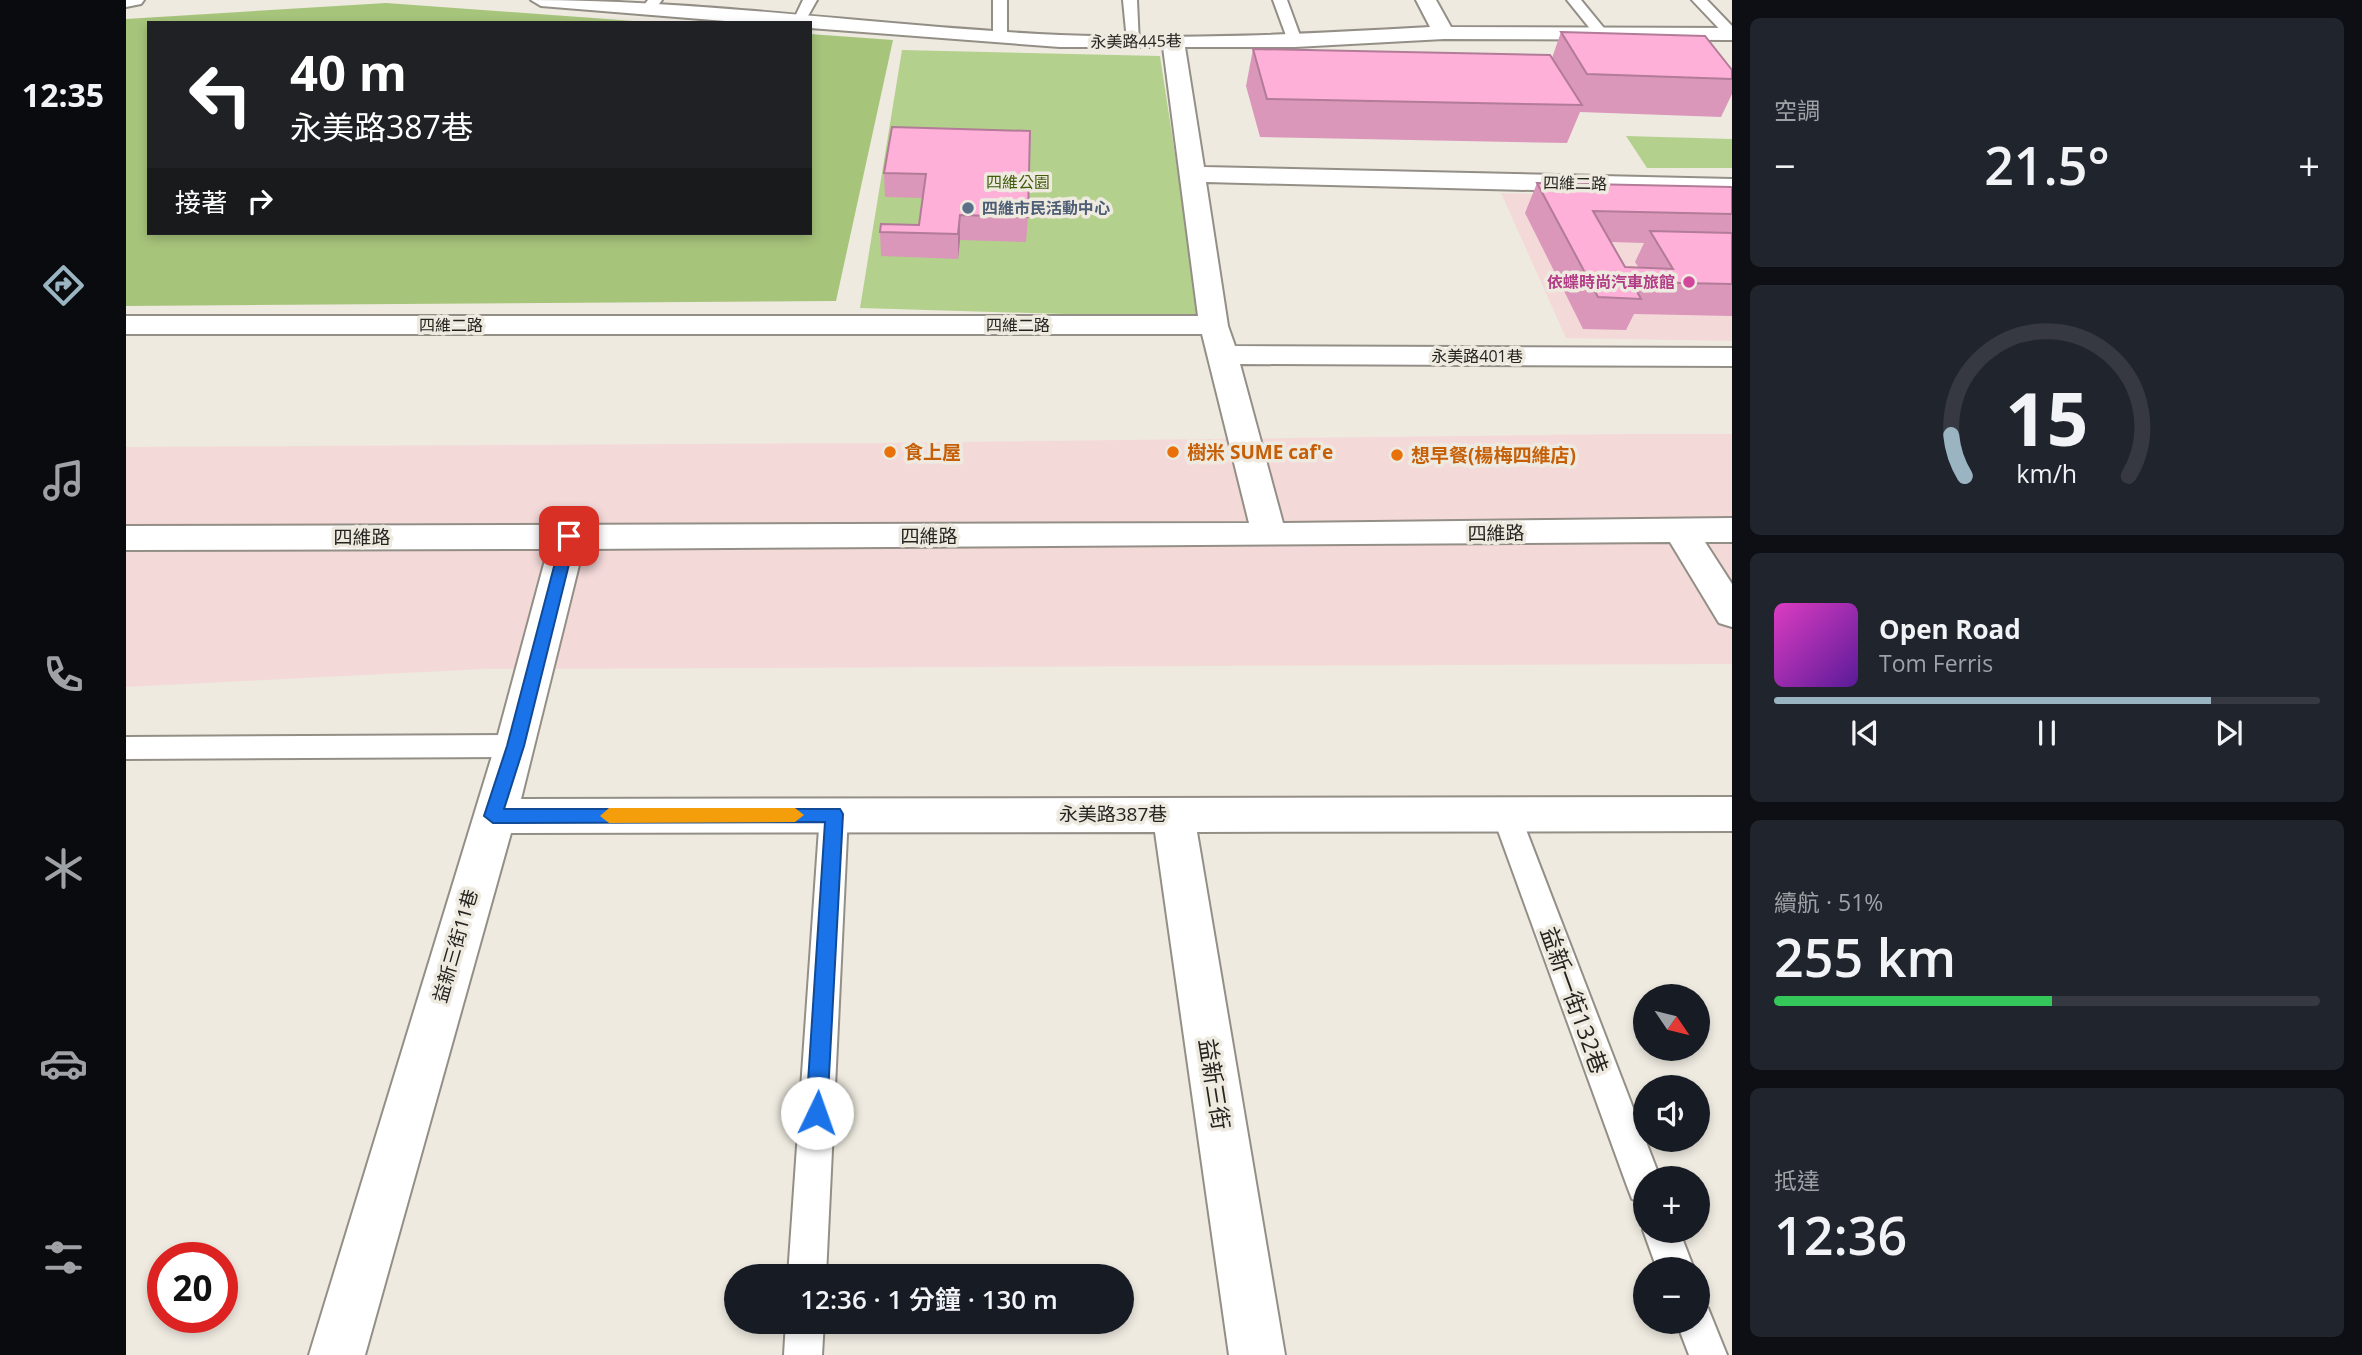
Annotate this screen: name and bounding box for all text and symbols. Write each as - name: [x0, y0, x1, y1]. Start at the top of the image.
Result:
- street label: 永美路445巷: [1090, 29, 1182, 53]
- text: 40 m: [290, 39, 407, 105]
- icon: left: [175, 49, 266, 140]
- text: 12:35: [22, 73, 104, 116]
- text: 空調: [1774, 94, 1820, 126]
- text: 永美路387巷: [290, 105, 473, 148]
- text: 21.5°: [1984, 129, 2110, 200]
- text: −: [1774, 139, 1796, 191]
- text: +: [2298, 139, 2320, 191]
- park label: 四維公園: [986, 171, 1050, 193]
- street label: 四維二路: [1543, 171, 1607, 195]
- icon: right: [241, 182, 279, 220]
- text: 接著: [175, 184, 227, 220]
- place label: 四維市民活動中心: [982, 197, 1110, 219]
- marker: 四維市民活動中心: [960, 200, 976, 216]
- icon: directions: [39, 261, 88, 310]
- place label: 依蝶時尚汽車旅館: [1547, 271, 1675, 293]
- marker: 依蝶時尚汽車旅館: [1681, 274, 1697, 290]
- street label: 四維二路: [419, 314, 483, 336]
- street label: 四維二路: [986, 314, 1050, 336]
- street label: 永美路401巷: [1431, 345, 1523, 367]
- text: 15: [2005, 369, 2089, 468]
- place label: 食上屋: [904, 439, 961, 465]
- place label: 樹米 SUME caf'e: [1187, 439, 1333, 465]
- place label: 想早餐(楊梅四維店): [1411, 442, 1576, 468]
- marker: 食上屋: [882, 444, 898, 460]
- marker: 樹米 SUME caf'e: [1165, 444, 1181, 460]
- marker: 想早餐(楊梅四維店): [1389, 447, 1405, 463]
- icon: music: [39, 456, 88, 505]
- text: km/h: [2017, 456, 2077, 490]
- pin: [539, 506, 599, 566]
- icon: arrive: [550, 517, 588, 555]
- street label: 四維路: [1467, 520, 1525, 546]
- street label: 四維路: [900, 523, 958, 549]
- street label: 四維路: [333, 524, 391, 550]
- text: Open Road: [1879, 611, 2021, 647]
- text: Tom Ferris: [1879, 647, 1993, 679]
- icon: phone: [39, 650, 88, 699]
- icon: previous: [1846, 714, 1884, 752]
- icon: pause: [2028, 714, 2066, 752]
- icon: next: [2210, 714, 2248, 752]
- street label: 永美路387巷: [1059, 801, 1167, 827]
- icon: climate: [39, 844, 88, 893]
- street label: 益新三街11巷: [426, 886, 484, 1006]
- text: 續航 · 51%: [1774, 886, 1883, 918]
- text: 255 km: [1774, 921, 1956, 992]
- street label: 益新一街132巷: [1534, 922, 1616, 1078]
- north arrow: [1633, 984, 1710, 1060]
- map controls: [1633, 984, 1710, 1334]
- street label: 益新三街: [1192, 1036, 1238, 1132]
- icon: car: [39, 1039, 88, 1088]
- button: sound: [1633, 1075, 1710, 1152]
- position arrow: [780, 1076, 854, 1150]
- text: 抵達: [1774, 1164, 1820, 1196]
- button: +: [1633, 1166, 1710, 1243]
- text: 12:36: [1774, 1199, 1907, 1270]
- icon: filters: [39, 1233, 88, 1282]
- speed limit sign: 20: [147, 1242, 238, 1333]
- button: −: [1633, 1257, 1710, 1334]
- text: 12:36 · 1 分鐘 · 130 m: [800, 1281, 1058, 1317]

